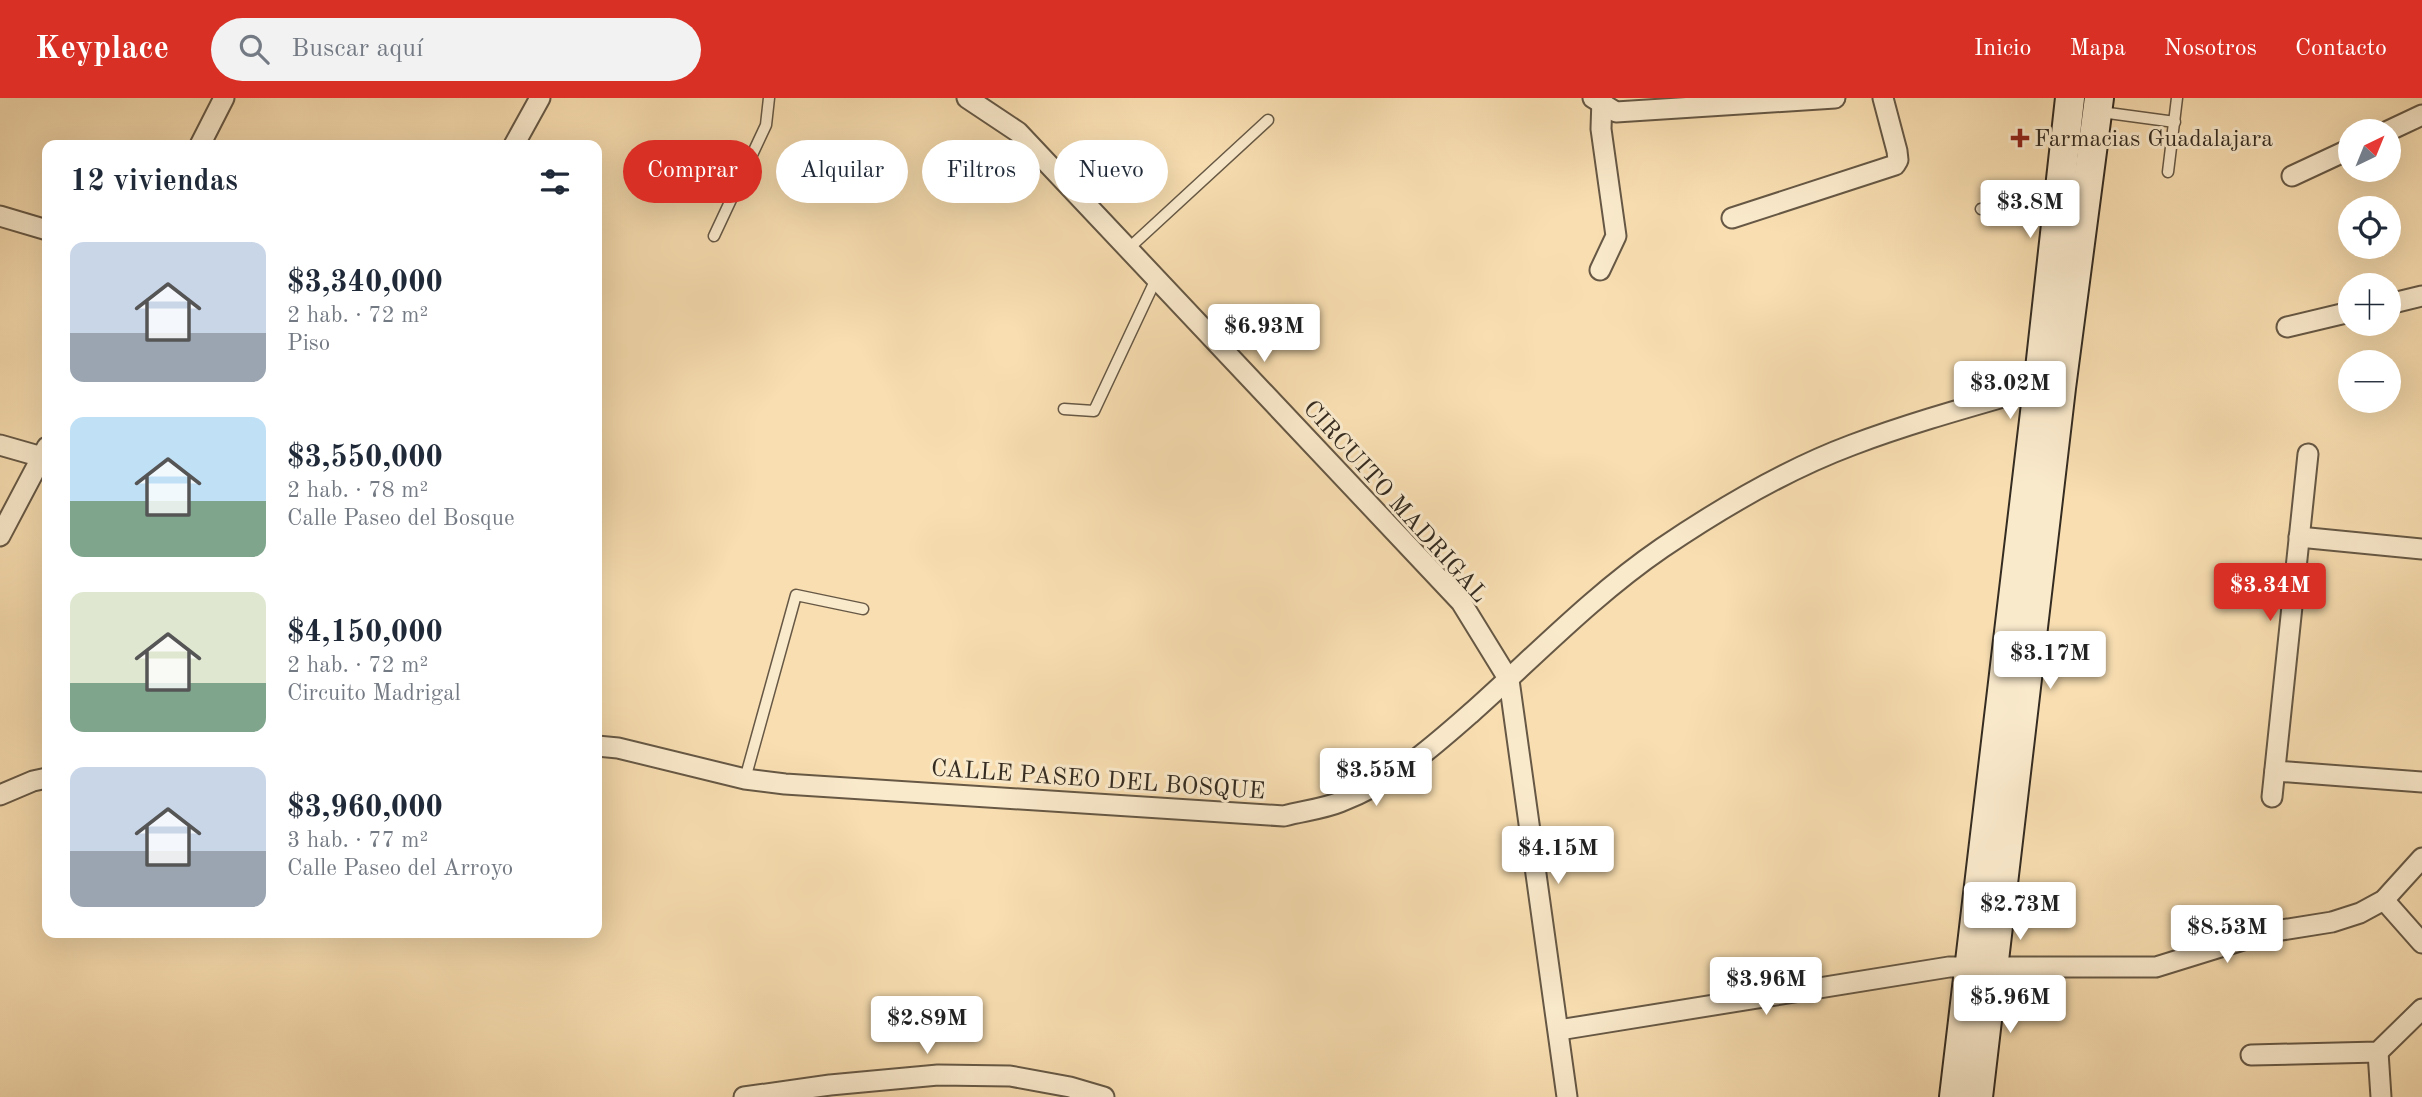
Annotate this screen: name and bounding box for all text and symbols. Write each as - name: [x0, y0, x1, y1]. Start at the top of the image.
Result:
- search box: [211, 18, 701, 81]
- icon: search: [235, 30, 273, 68]
- text: Keyplace: [35, 33, 169, 66]
- text: Buscar aquí: [291, 36, 423, 62]
- text: Inicio: [1974, 37, 2032, 61]
- text: Mapa: [2070, 37, 2126, 61]
- text: Nosotros: [2164, 37, 2257, 61]
- text: Contacto: [2295, 37, 2387, 61]
- north arrow: [2338, 119, 2401, 182]
- map controls: [2338, 119, 2401, 413]
- place label: Farmacias Guadalajara: [2034, 128, 2273, 152]
- marker: Farmacias Guadalajara: [2012, 130, 2028, 146]
- chip: Comprar: [623, 140, 762, 203]
- chip: Alquilar: [776, 140, 908, 203]
- chip: Filtros: [922, 140, 1040, 203]
- chip: Nuevo: [1054, 140, 1168, 203]
- icon: filters: [536, 163, 574, 201]
- text: 12 viviendas: [70, 167, 238, 197]
- pin: $3.8M: [1981, 180, 2079, 240]
- text: $3.8M: [1997, 191, 2063, 214]
- button: locate: [2338, 196, 2401, 259]
- text: $3,340,000: [287, 268, 443, 298]
- icon: home: [126, 270, 210, 354]
- button: +: [2338, 273, 2401, 336]
- text: 2 hab. · 72 m²: [287, 304, 428, 327]
- pin: $6.93M: [1207, 304, 1321, 364]
- text: $6.93M: [1224, 315, 1304, 338]
- text: Piso: [287, 332, 330, 355]
- button: −: [2338, 350, 2401, 413]
- pin: $3.02M: [1953, 362, 2067, 421]
- text: $3.02M: [1970, 372, 2050, 395]
- street label: CIRCUITO MADRIGAL: [1298, 397, 1491, 608]
- text: $3,550,000: [287, 443, 443, 473]
- icon: home: [126, 445, 210, 529]
- text: 2 hab. · 78 m²: [287, 479, 428, 502]
- text: Calle Paseo del Bosque: [287, 507, 515, 530]
- pin: $3.34M: [2213, 564, 2327, 623]
- text: $3.34M: [2230, 574, 2310, 597]
- text: $4,150,000: [287, 618, 443, 648]
- icon: home: [126, 620, 210, 704]
- pin: $3.17M: [1993, 632, 2107, 691]
- text: $3.17M: [2010, 642, 2090, 665]
- text: 2 hab. · 72 m²: [287, 654, 428, 677]
- text: Circuito Madrigal: [287, 682, 461, 705]
- pin: $3.55M: [1319, 748, 1433, 808]
- street label: CALLE PASEO DEL BOSQUE: [930, 757, 1266, 805]
- text: $3.55M: [1336, 759, 1416, 782]
- text: $3,960,000: [287, 793, 443, 823]
- icon: home: [126, 795, 210, 879]
- pin: $4.15M: [1501, 826, 1615, 886]
- text: 3 hab. · 77 m²: [287, 829, 428, 852]
- text: $4.15M: [1518, 837, 1598, 860]
- text: Calle Paseo del Arroyo: [287, 857, 513, 880]
- pin: $2.73M: [1963, 882, 2077, 942]
- text: $2.73M: [1980, 893, 2060, 916]
- pin: $8.53M: [2170, 906, 2284, 965]
- text: $8.53M: [2187, 916, 2267, 939]
- pin: $3.96M: [1709, 958, 1823, 1017]
- text: $3.96M: [1726, 968, 1806, 991]
- pin: $5.96M: [1953, 976, 2067, 1035]
- text: $5.96M: [1970, 986, 2050, 1009]
- pin: $2.89M: [870, 996, 984, 1056]
- text: $2.89M: [887, 1007, 967, 1030]

